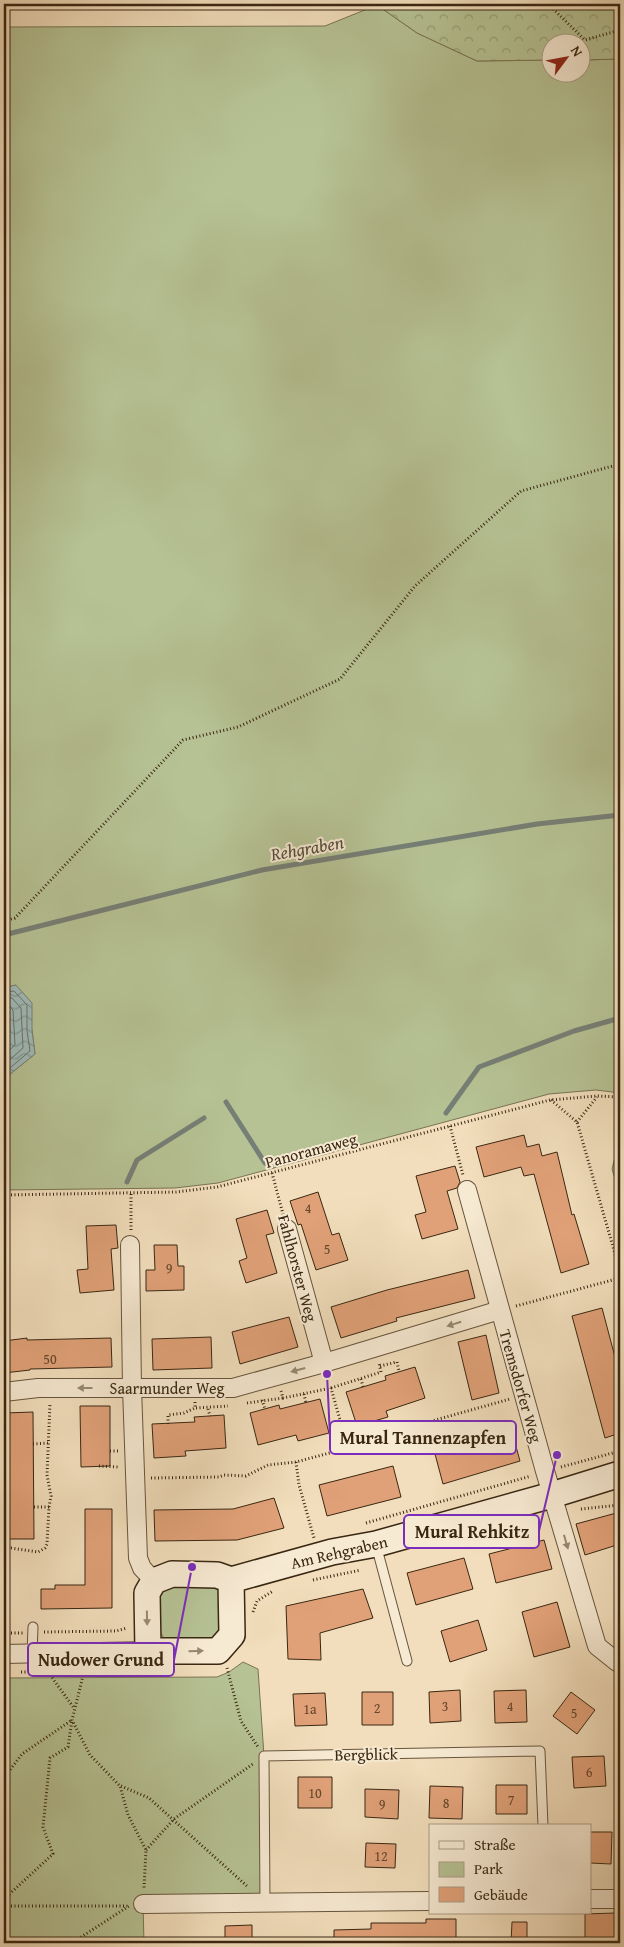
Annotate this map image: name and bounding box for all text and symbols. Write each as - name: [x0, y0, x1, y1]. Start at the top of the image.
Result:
- north arrow: [542, 32, 592, 82]
- text: N: [566, 42, 588, 61]
- water label: Rehgraben: [267, 828, 346, 868]
- street label: Panoramaweg: [262, 1126, 360, 1174]
- house number: 4: [305, 1198, 312, 1218]
- street label: Fahlhorster Weg: [272, 1212, 324, 1324]
- house number: 5: [324, 1239, 330, 1259]
- house number: 9: [166, 1258, 173, 1278]
- one-way arrow: [446, 1321, 461, 1329]
- street label: Tremsdorfer Weg: [493, 1327, 549, 1445]
- house number: 50: [43, 1349, 57, 1369]
- one-way arrow: [290, 1367, 305, 1375]
- street label: Saarmunder Weg: [110, 1376, 224, 1400]
- one-way arrow: [77, 1384, 93, 1392]
- callout: Mural Tannenzapfen: [330, 1421, 516, 1454]
- text: Mural Tannenzapfen: [340, 1424, 507, 1451]
- callout: Mural Rehkitz: [404, 1515, 539, 1548]
- text: Mural Rehkitz: [415, 1518, 530, 1545]
- street label: Am Rehgraben: [288, 1529, 390, 1575]
- one-way arrow: [563, 1535, 571, 1550]
- one-way arrow: [143, 1611, 151, 1627]
- callout: Nudower Grund: [28, 1643, 174, 1676]
- text: Nudower Grund: [38, 1646, 165, 1673]
- one-way arrow: [189, 1647, 205, 1655]
- house number: 3: [442, 1696, 448, 1716]
- house number: 4: [507, 1696, 514, 1716]
- house number: 2: [374, 1698, 380, 1718]
- house number: 1a: [303, 1699, 317, 1719]
- house number: 5: [571, 1703, 577, 1723]
- street label: Bergblick: [334, 1741, 399, 1767]
- house number: 6: [586, 1762, 593, 1782]
- house number: 10: [308, 1783, 322, 1803]
- house number: 7: [508, 1790, 515, 1810]
- house number: 8: [443, 1793, 450, 1813]
- house number: 9: [379, 1794, 386, 1814]
- legend: [429, 1824, 592, 1914]
- text: Straße: [474, 1834, 516, 1855]
- house number: 12: [374, 1846, 388, 1866]
- text: Park: [474, 1858, 503, 1879]
- text: Gebäude: [474, 1884, 528, 1905]

